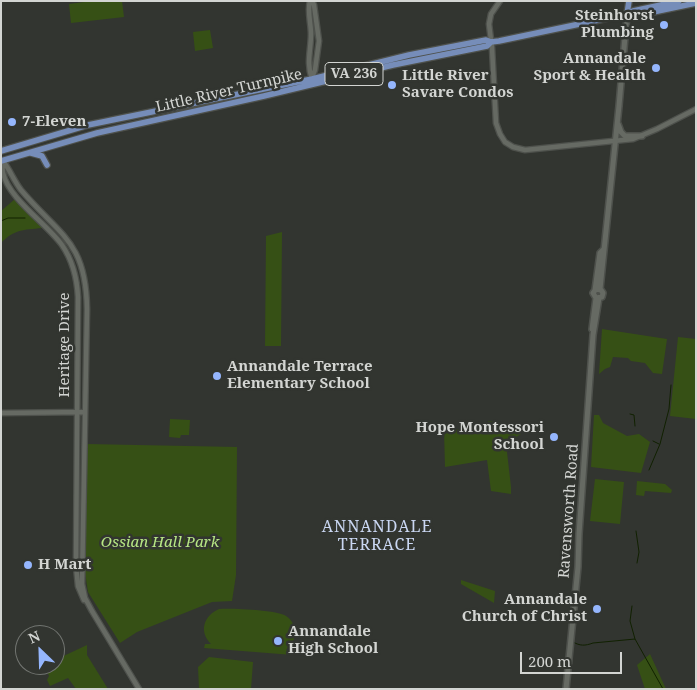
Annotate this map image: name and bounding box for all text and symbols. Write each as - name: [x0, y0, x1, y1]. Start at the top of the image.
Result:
- place label: Steinhorst Plumbing: [575, 7, 654, 42]
- marker: Steinhorst Plumbing: [658, 19, 670, 31]
- place label: Annandale Sport & Health: [533, 50, 646, 85]
- road number: VA 236: [325, 62, 383, 86]
- marker: Annandale Sport & Health: [650, 62, 662, 74]
- street label: Little River Turnpike: [154, 65, 304, 117]
- place label: Little River Savare Condos: [402, 67, 514, 102]
- marker: Little River Savare Condos: [386, 79, 398, 91]
- place label: 7-Eleven: [22, 113, 86, 131]
- marker: 7-Eleven: [6, 116, 18, 128]
- street label: Heritage Drive: [56, 293, 74, 397]
- place label: Annandale Terrace Elementary School: [227, 358, 372, 393]
- marker: Annandale Terrace Elementary School: [211, 370, 223, 382]
- place label: Hope Montessori School: [415, 419, 544, 454]
- marker: Hope Montessori School: [548, 431, 560, 443]
- street label: Ravensworth Road: [555, 443, 583, 579]
- district label: ANNANDALE TERRACE: [321, 517, 433, 555]
- park label: Ossian Hall Park: [101, 534, 219, 552]
- place label: H Mart: [38, 556, 91, 574]
- marker: H Mart: [22, 559, 34, 571]
- place label: Annandale Church of Christ: [462, 591, 587, 626]
- marker: Annandale Church of Christ: [591, 603, 603, 615]
- place label: Annandale High School: [288, 623, 378, 658]
- north arrow: [15, 625, 65, 675]
- text: N: [25, 626, 43, 648]
- marker: Annandale High School: [272, 635, 284, 647]
- scale bar: [522, 642, 624, 674]
- text: 200 m: [528, 651, 571, 671]

